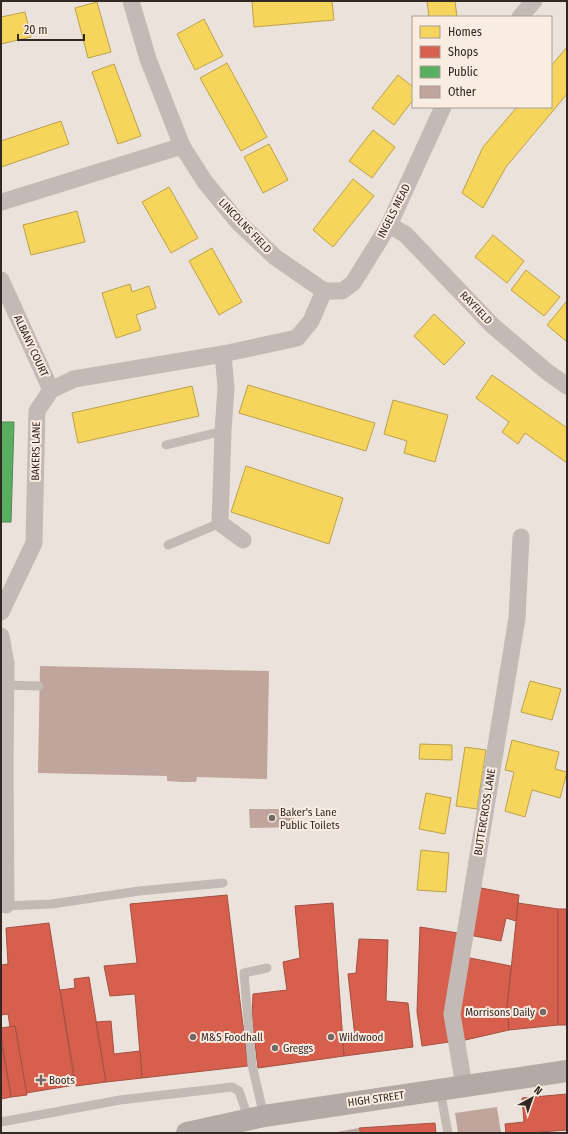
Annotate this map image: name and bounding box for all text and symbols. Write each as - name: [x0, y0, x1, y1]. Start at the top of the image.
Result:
- scale bar: [18, 16, 84, 42]
- legend: [412, 16, 552, 108]
- text: 20 m: [24, 23, 48, 37]
- text: Homes: [448, 25, 482, 39]
- text: Shops: [448, 45, 478, 59]
- text: Public: [448, 65, 478, 79]
- text: Other: [448, 85, 477, 99]
- street label: INGELS MEAD: [375, 182, 413, 240]
- street label: LINCOLNS FIELD: [216, 196, 274, 256]
- street label: RAYFIELD: [457, 289, 495, 327]
- street label: ALBANY COURT: [11, 313, 51, 380]
- street label: BAKERS LANE: [29, 421, 43, 481]
- street label: BUTTERCROSS LANE: [472, 768, 498, 856]
- place label: Baker's Lane Public Toilets: [280, 806, 340, 832]
- marker: Baker's Lane Public Toilets: [267, 813, 277, 823]
- place label: Morrisons Daily: [465, 1006, 535, 1019]
- marker: Morrisons Daily: [538, 1007, 548, 1017]
- place label: M&S Foodhall: [201, 1031, 263, 1044]
- place label: Wildwood: [339, 1031, 383, 1044]
- marker: M&S Foodhall: [188, 1032, 198, 1042]
- marker: Wildwood: [326, 1032, 336, 1042]
- place label: Greggs: [283, 1042, 314, 1055]
- marker: Greggs: [270, 1043, 280, 1053]
- place label: Boots: [49, 1074, 75, 1087]
- marker: Boots: [36, 1075, 46, 1085]
- north arrow: [512, 1078, 552, 1118]
- text: N: [531, 1084, 545, 1098]
- street label: HIGH STREET: [347, 1088, 406, 1109]

